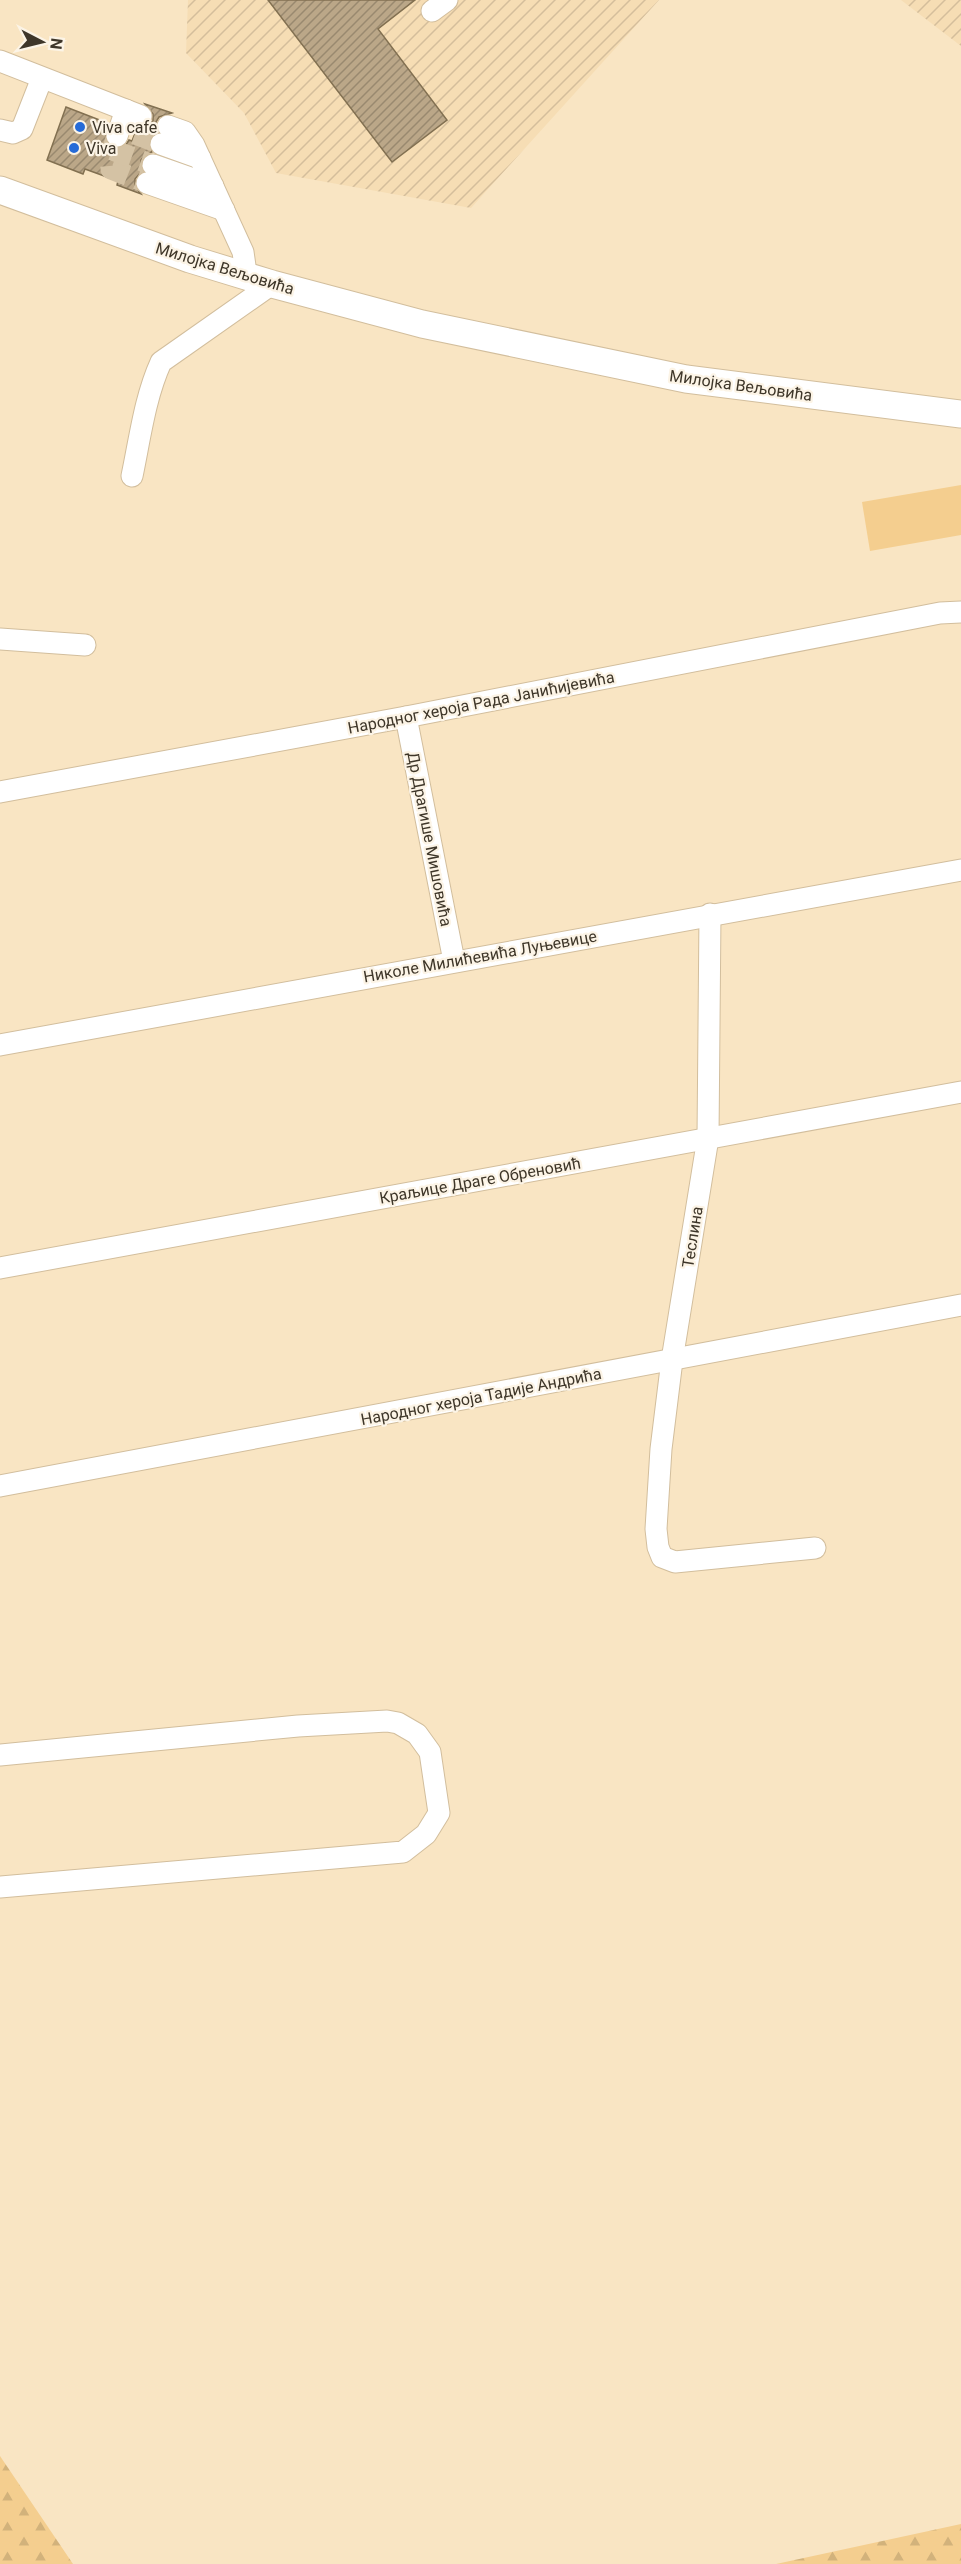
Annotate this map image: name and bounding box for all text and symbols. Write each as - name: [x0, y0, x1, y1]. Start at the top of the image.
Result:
- north arrow: [12, 12, 72, 72]
- text: N: [46, 37, 67, 51]
- place label: Viva cafe: [92, 118, 157, 137]
- marker: Viva cafe: [73, 120, 87, 134]
- place label: Viva: [86, 139, 116, 158]
- marker: Viva: [67, 141, 81, 155]
- street label: Милојка Вељовића: [153, 238, 297, 299]
- street label: Милојка Вељовића: [668, 366, 814, 405]
- street label: Народног хероја Рада Јанићијевића: [346, 667, 616, 738]
- street label: Др Драгише Мишовића: [403, 750, 456, 928]
- street label: Николе Милићевића Луњевице: [362, 927, 598, 986]
- street label: Краљице Драге Обреновић: [378, 1153, 582, 1208]
- street label: Теслина: [678, 1205, 707, 1269]
- street label: Народног хероја Тадије Андрића: [359, 1364, 603, 1429]

